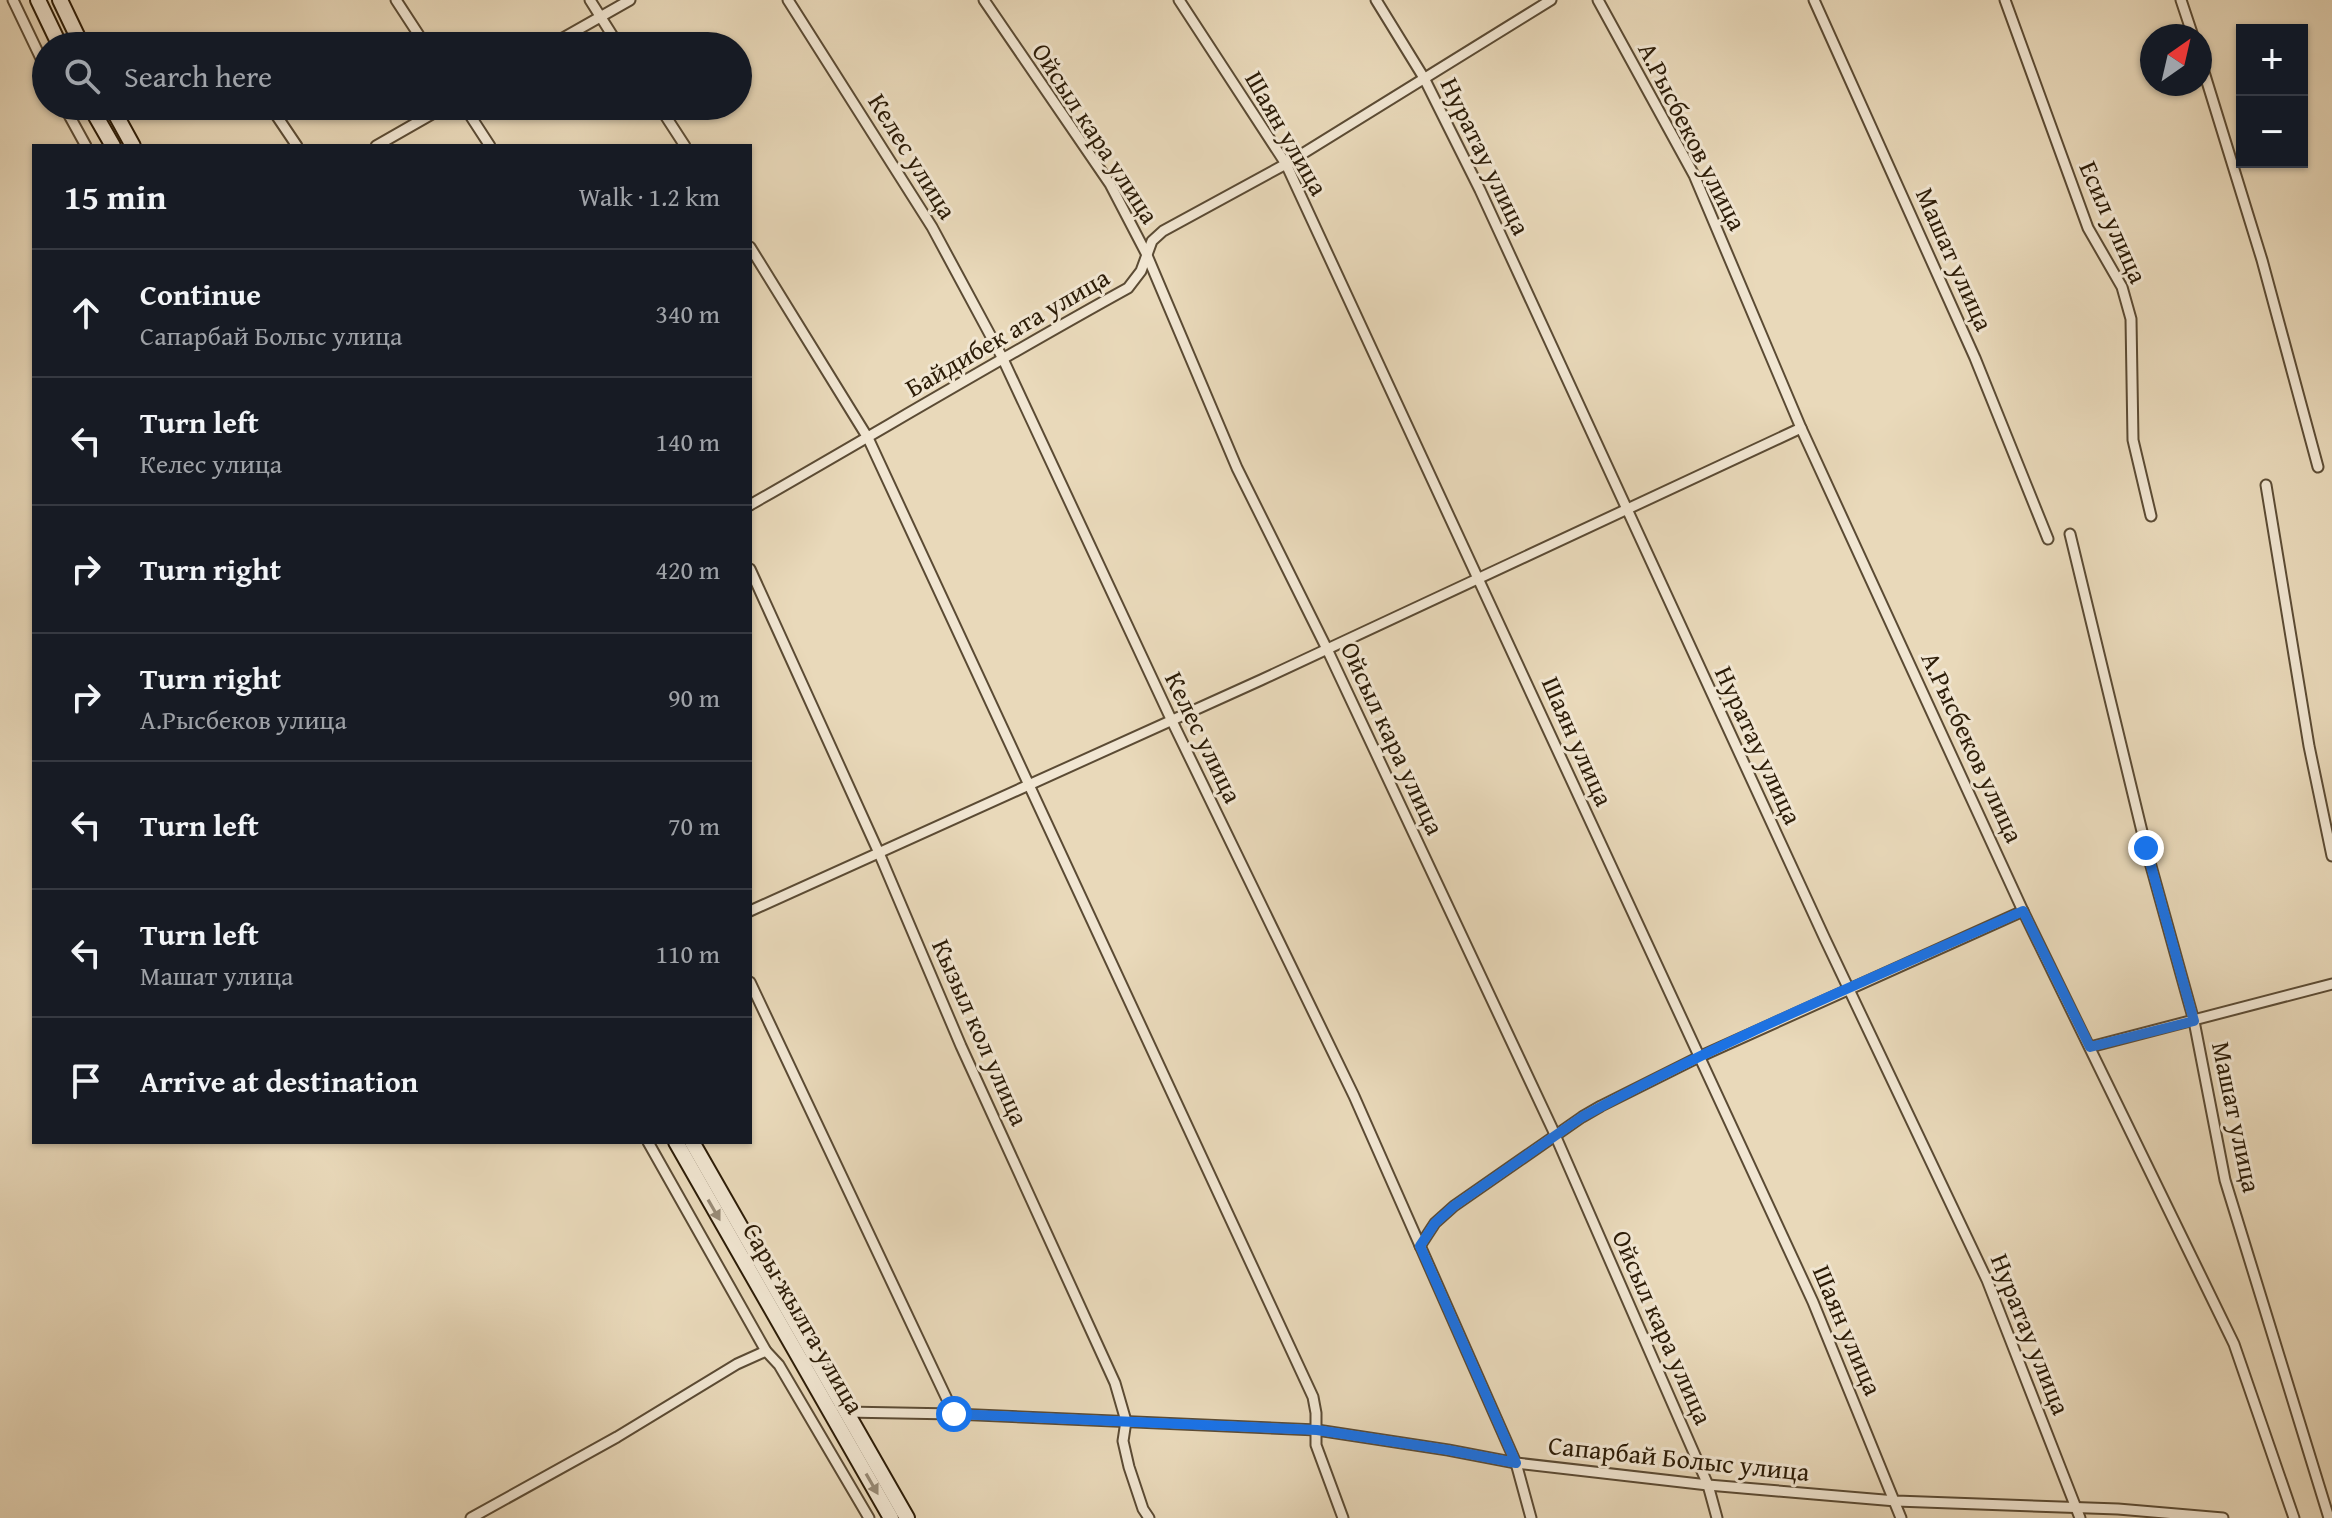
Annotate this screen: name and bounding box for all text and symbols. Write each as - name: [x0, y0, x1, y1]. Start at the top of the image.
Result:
- north arrow: [2140, 24, 2212, 96]
- map controls: [2236, 24, 2308, 168]
- button: +: [2236, 24, 2308, 96]
- search box: [32, 32, 752, 120]
- street label: Ойсыл кара улица: [1023, 35, 1170, 232]
- street label: А.Рысбеков улица: [1629, 35, 1758, 238]
- icon: search: [60, 54, 104, 98]
- text: Search here: [124, 54, 272, 98]
- street label: Шаян улица: [1236, 63, 1339, 203]
- street label: Нуратау улица: [1431, 71, 1541, 242]
- street label: Келес улица: [859, 85, 968, 227]
- button: −: [2236, 96, 2308, 168]
- street label: Есил улица: [2070, 155, 2159, 290]
- text: 15 min: [64, 172, 166, 221]
- text: Walk · 1.2 km: [579, 177, 720, 216]
- street label: Машат улица: [1906, 181, 2004, 338]
- street label: Байдибек ата улица: [898, 257, 1117, 406]
- text: Continue: [140, 272, 261, 316]
- icon: ahead: [64, 291, 108, 335]
- text: 340 m: [655, 294, 720, 333]
- text: Сапарбай Болыс улица: [140, 316, 402, 355]
- text: Turn left: [140, 400, 259, 444]
- icon: left: [64, 419, 108, 463]
- text: 140 m: [655, 422, 720, 461]
- text: Келес улица: [140, 444, 282, 483]
- icon: right: [64, 547, 108, 591]
- text: Turn right: [140, 547, 281, 591]
- text: 420 m: [655, 550, 720, 589]
- street label: Ойсыл кара улица: [1331, 635, 1455, 842]
- street label: А.Рысбеков улица: [1912, 645, 2035, 849]
- text: Turn right: [140, 656, 281, 700]
- street label: Нуратау улица: [1705, 659, 1813, 831]
- street label: Келес улица: [1155, 665, 1253, 810]
- street label: Шаян улица: [1532, 670, 1624, 813]
- icon: right: [64, 675, 108, 719]
- text: 90 m: [668, 678, 720, 717]
- text: А.Рысбеков улица: [140, 700, 347, 739]
- icon: left: [64, 803, 108, 847]
- text: Turn left: [140, 803, 259, 847]
- text: 70 m: [668, 806, 720, 845]
- route end: [2128, 830, 2164, 866]
- text: Turn left: [140, 912, 259, 956]
- icon: left: [64, 931, 108, 975]
- street label: Кызыл кол улица: [922, 932, 1040, 1132]
- text: 110 m: [655, 934, 720, 973]
- text: Машат улица: [140, 956, 293, 995]
- street label: Машат улица: [2202, 1038, 2272, 1197]
- icon: arrive: [64, 1059, 108, 1103]
- text: Arrive at destination: [140, 1059, 418, 1103]
- one-way arrow: [707, 1199, 721, 1221]
- street label: Сары жылга улица: [733, 1215, 875, 1422]
- street label: Ойсыл кара улица: [1603, 1223, 1724, 1431]
- street label: Нуратау улица: [1981, 1247, 2081, 1421]
- street label: Шаян улица: [1803, 1259, 1893, 1402]
- route start: [936, 1396, 972, 1432]
- street label: Сапарбай Болыс улица: [1546, 1425, 1812, 1491]
- one-way arrow: [865, 1473, 879, 1495]

